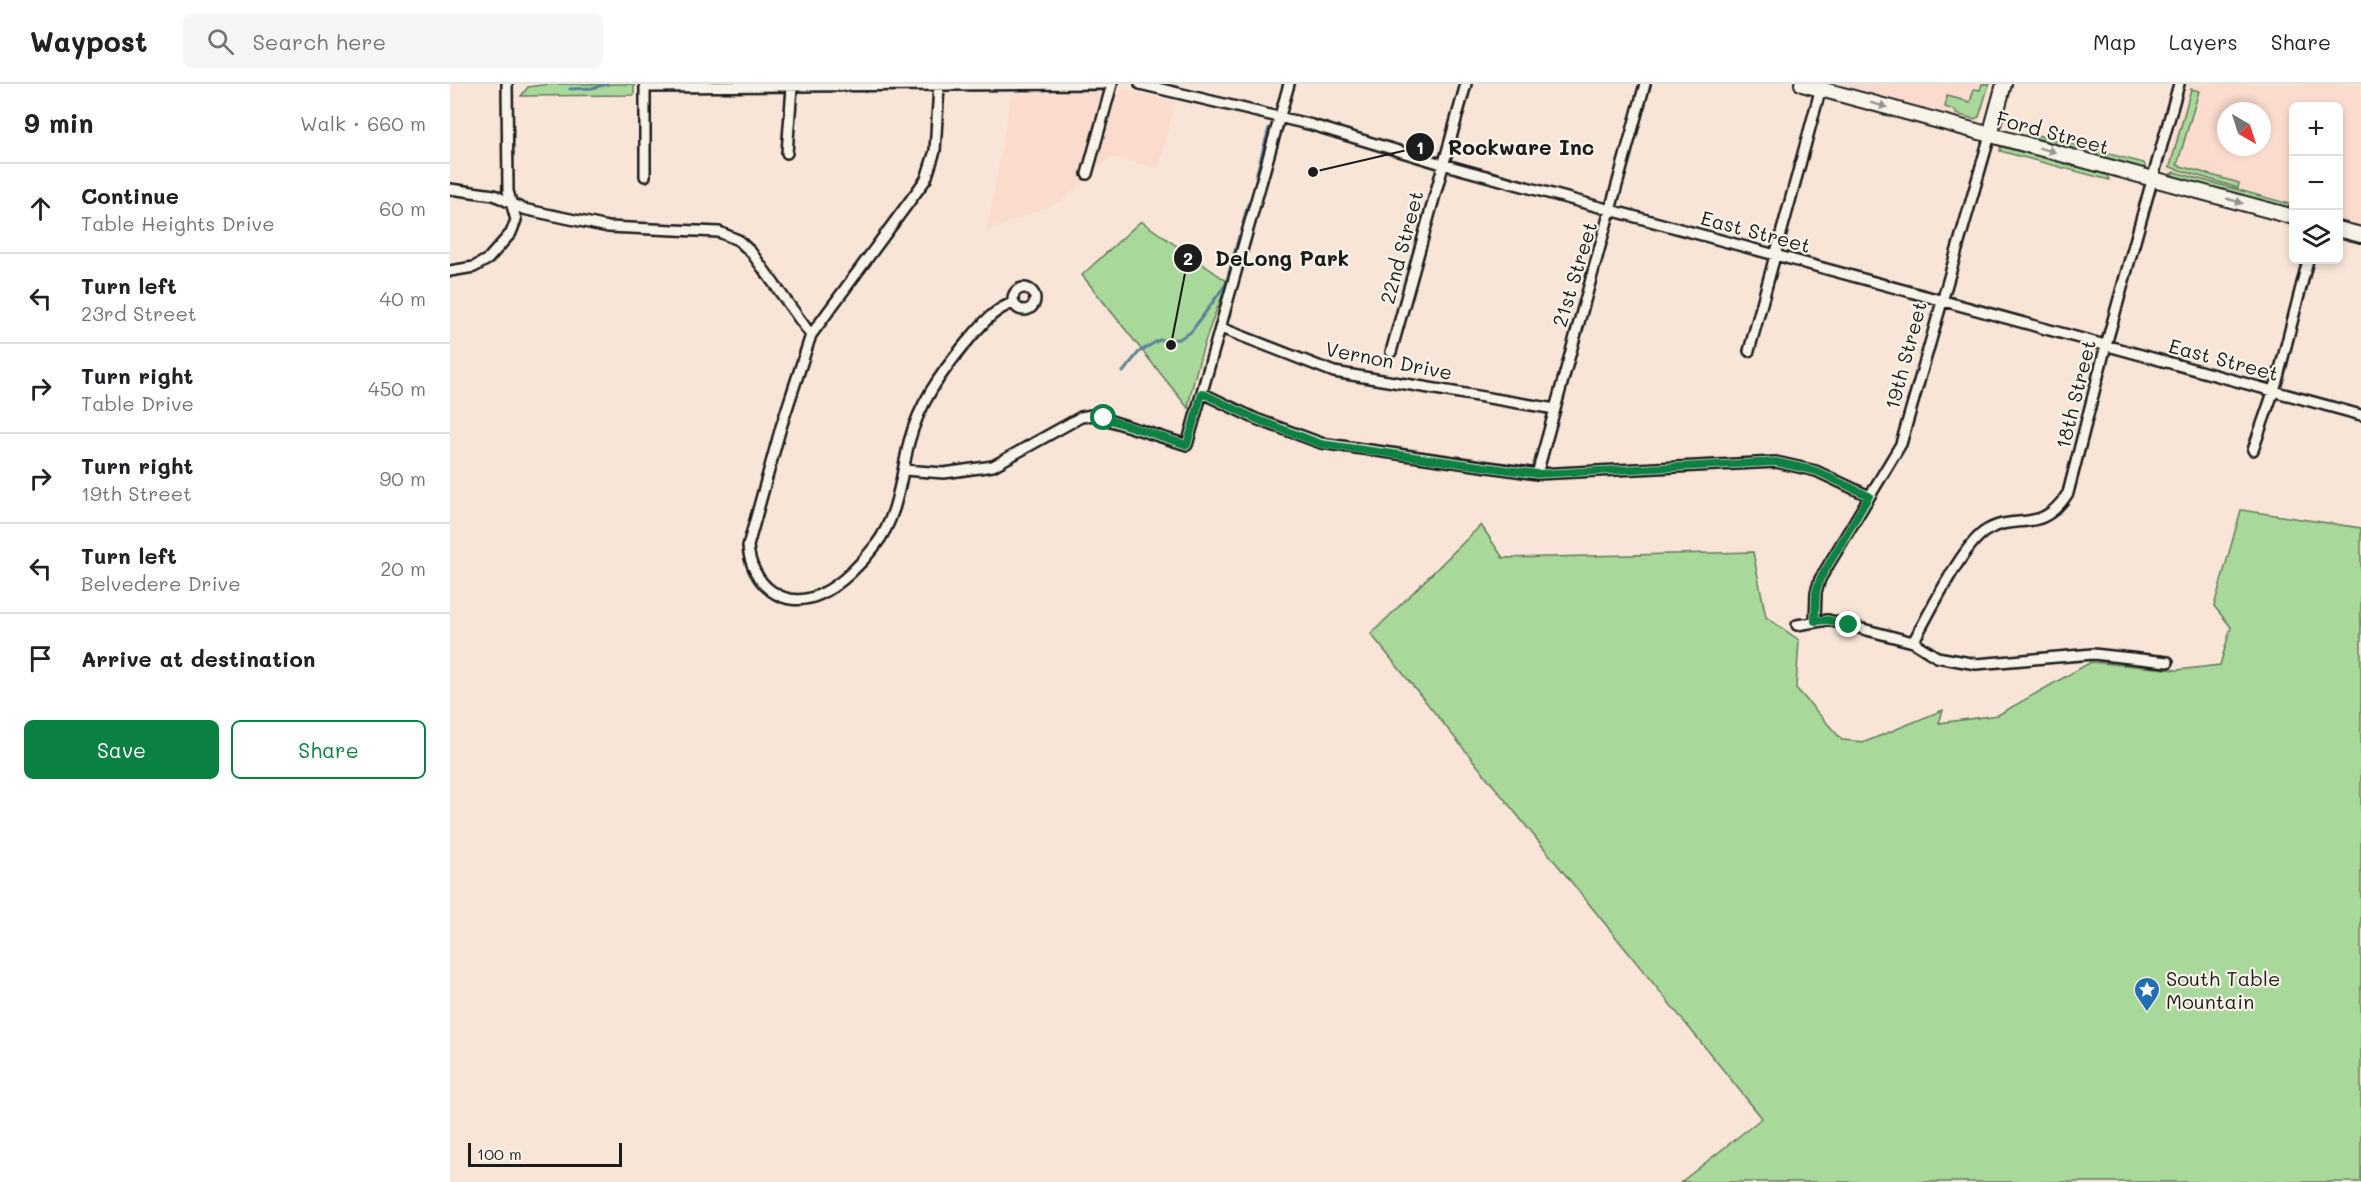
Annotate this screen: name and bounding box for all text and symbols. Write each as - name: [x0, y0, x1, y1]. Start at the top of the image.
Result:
- search box: [183, 14, 603, 68]
- text: Waypost: [30, 23, 147, 59]
- icon: search: [204, 25, 237, 58]
- text: Search here: [252, 27, 386, 56]
- text: Map: [2093, 28, 2136, 55]
- text: Layers: [2169, 28, 2238, 55]
- text: Share: [2271, 28, 2331, 55]
- one-way arrow: [1870, 101, 1888, 110]
- north arrow: [2217, 102, 2271, 156]
- map controls: [2289, 102, 2343, 264]
- button: +: [2289, 102, 2343, 156]
- street label: Ford Street: [1994, 104, 2112, 160]
- text: 9 min: [24, 106, 93, 140]
- text: Walk · 660 m: [300, 110, 426, 136]
- callout: Rockware Inc: [1405, 128, 1606, 167]
- text: Rockware Inc: [1448, 133, 1594, 160]
- text: 1: [1416, 135, 1424, 159]
- one-way arrow: [2038, 146, 2056, 155]
- button: −: [2289, 156, 2343, 210]
- text: Continue: [81, 181, 179, 210]
- street label: 22nd Street: [1373, 188, 1429, 306]
- icon: ahead: [24, 192, 57, 225]
- text: 60 m: [379, 195, 426, 221]
- one-way arrow: [2226, 196, 2244, 206]
- street label: East Street: [1698, 204, 1814, 258]
- text: Table Heights Drive: [81, 210, 275, 236]
- button: layers: [2289, 210, 2343, 264]
- street label: 21st Street: [1546, 218, 1602, 330]
- callout: DeLong Park: [1173, 239, 1361, 278]
- text: DeLong Park: [1215, 244, 1349, 271]
- text: 2: [1183, 246, 1193, 270]
- text: Turn left: [81, 271, 177, 300]
- icon: left: [24, 282, 57, 315]
- text: 40 m: [380, 285, 426, 311]
- street label: 19th Street: [1878, 298, 1932, 412]
- text: 23rd Street: [81, 300, 197, 326]
- street label: East Street: [2166, 332, 2282, 386]
- street label: Vernon Drive: [1323, 335, 1455, 385]
- street label: 18th Street: [2049, 337, 2101, 451]
- text: Turn right: [81, 361, 193, 390]
- icon: right: [24, 372, 57, 405]
- text: 450 m: [368, 375, 426, 401]
- text: Table Drive: [81, 390, 194, 416]
- route start: [1090, 404, 1116, 430]
- text: Turn right: [81, 451, 193, 480]
- icon: right: [24, 462, 57, 495]
- text: 90 m: [380, 465, 426, 491]
- text: 19th Street: [81, 480, 192, 506]
- text: Turn left: [81, 541, 177, 570]
- icon: left: [24, 552, 57, 585]
- text: 20 m: [380, 555, 426, 581]
- text: Belvedere Drive: [81, 570, 241, 596]
- route end: [1835, 611, 1861, 637]
- icon: arrive: [24, 642, 57, 675]
- text: Arrive at destination: [81, 644, 316, 673]
- button: Save: [24, 720, 219, 779]
- button: Share: [231, 720, 426, 779]
- place label: South Table Mountain: [2166, 965, 2280, 1014]
- place icon: South Table Mountain: [2132, 975, 2162, 1013]
- scale bar: [468, 1140, 622, 1168]
- text: 100 m: [477, 1143, 522, 1164]

